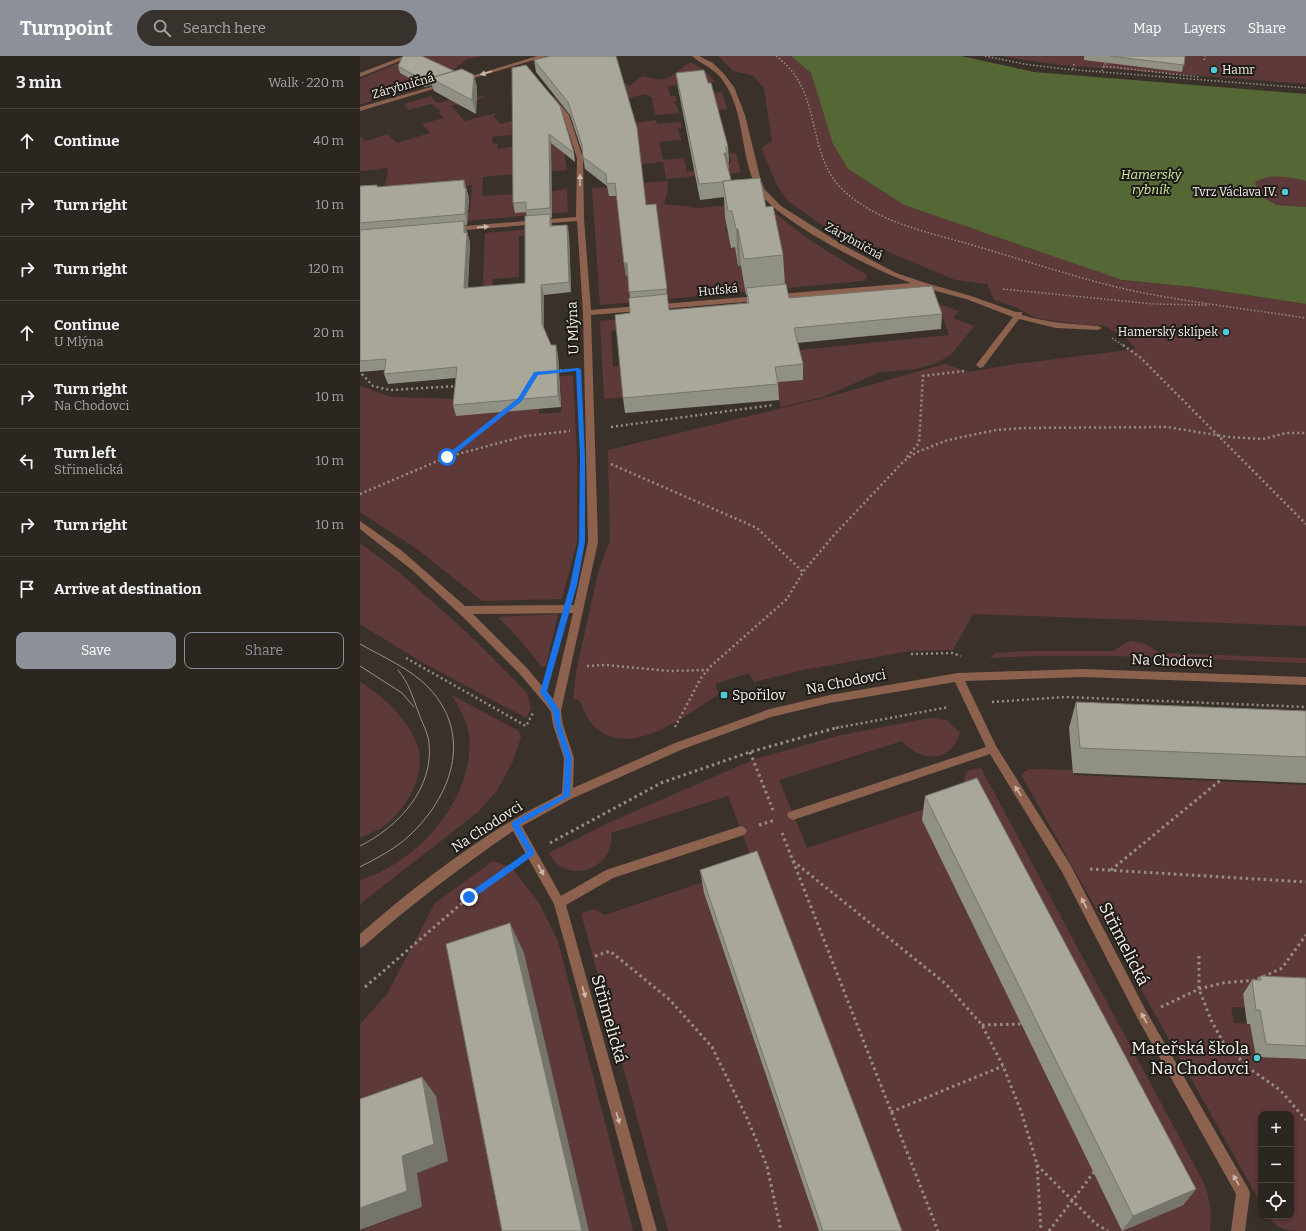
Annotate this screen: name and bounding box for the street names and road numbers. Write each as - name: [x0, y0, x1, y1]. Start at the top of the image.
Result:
- street label: Zárybničná: [370, 70, 436, 102]
- street label: Zárybničná: [823, 219, 886, 263]
- street label: Huťská: [697, 281, 739, 299]
- street label: U Mlýna: [564, 301, 582, 355]
- street label: Na Chodovci: [1131, 651, 1213, 671]
- street label: Na Chodovci: [805, 666, 887, 698]
- street label: Na Chodovci: [448, 798, 526, 856]
- street label: Střimelická: [1094, 899, 1154, 989]
- street label: Střimelická: [586, 972, 632, 1066]

